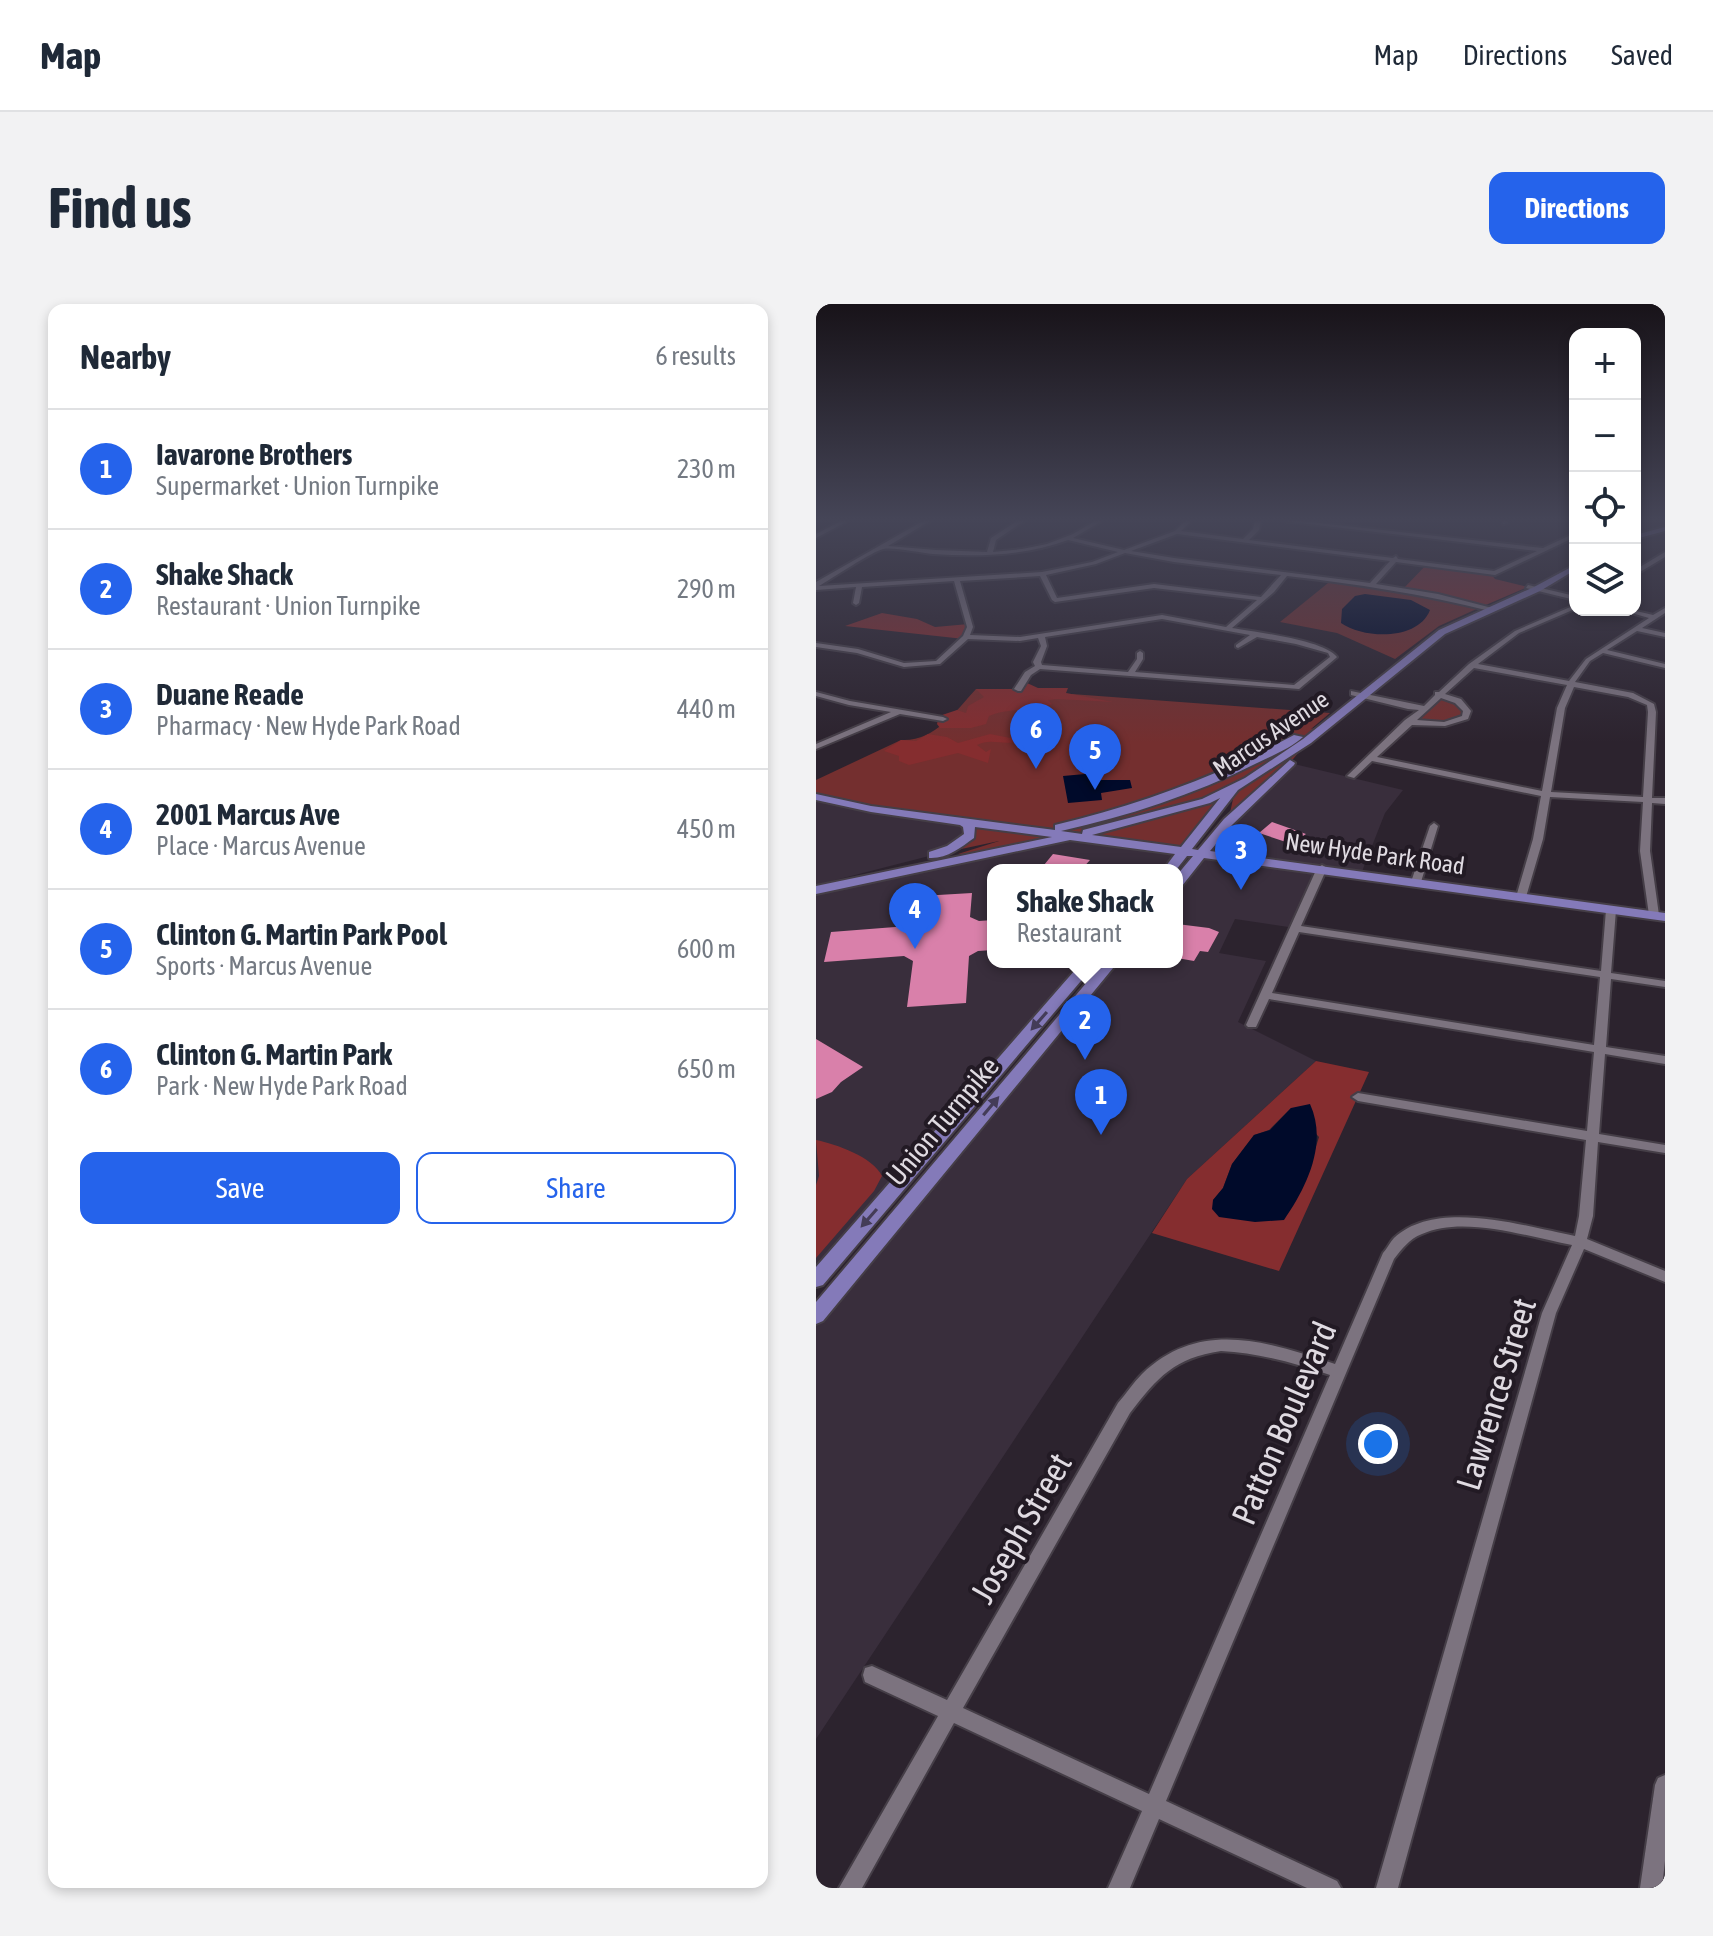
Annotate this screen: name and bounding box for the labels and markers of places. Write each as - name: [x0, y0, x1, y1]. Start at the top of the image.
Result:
- pin: 6: [1010, 703, 1062, 769]
- pin: 5: [1069, 724, 1121, 790]
- pin: 3: [1215, 824, 1267, 890]
- pin: 4: [889, 883, 941, 949]
- pin: 2: [1059, 994, 1111, 1060]
- pin: 1: [1075, 1069, 1127, 1135]

